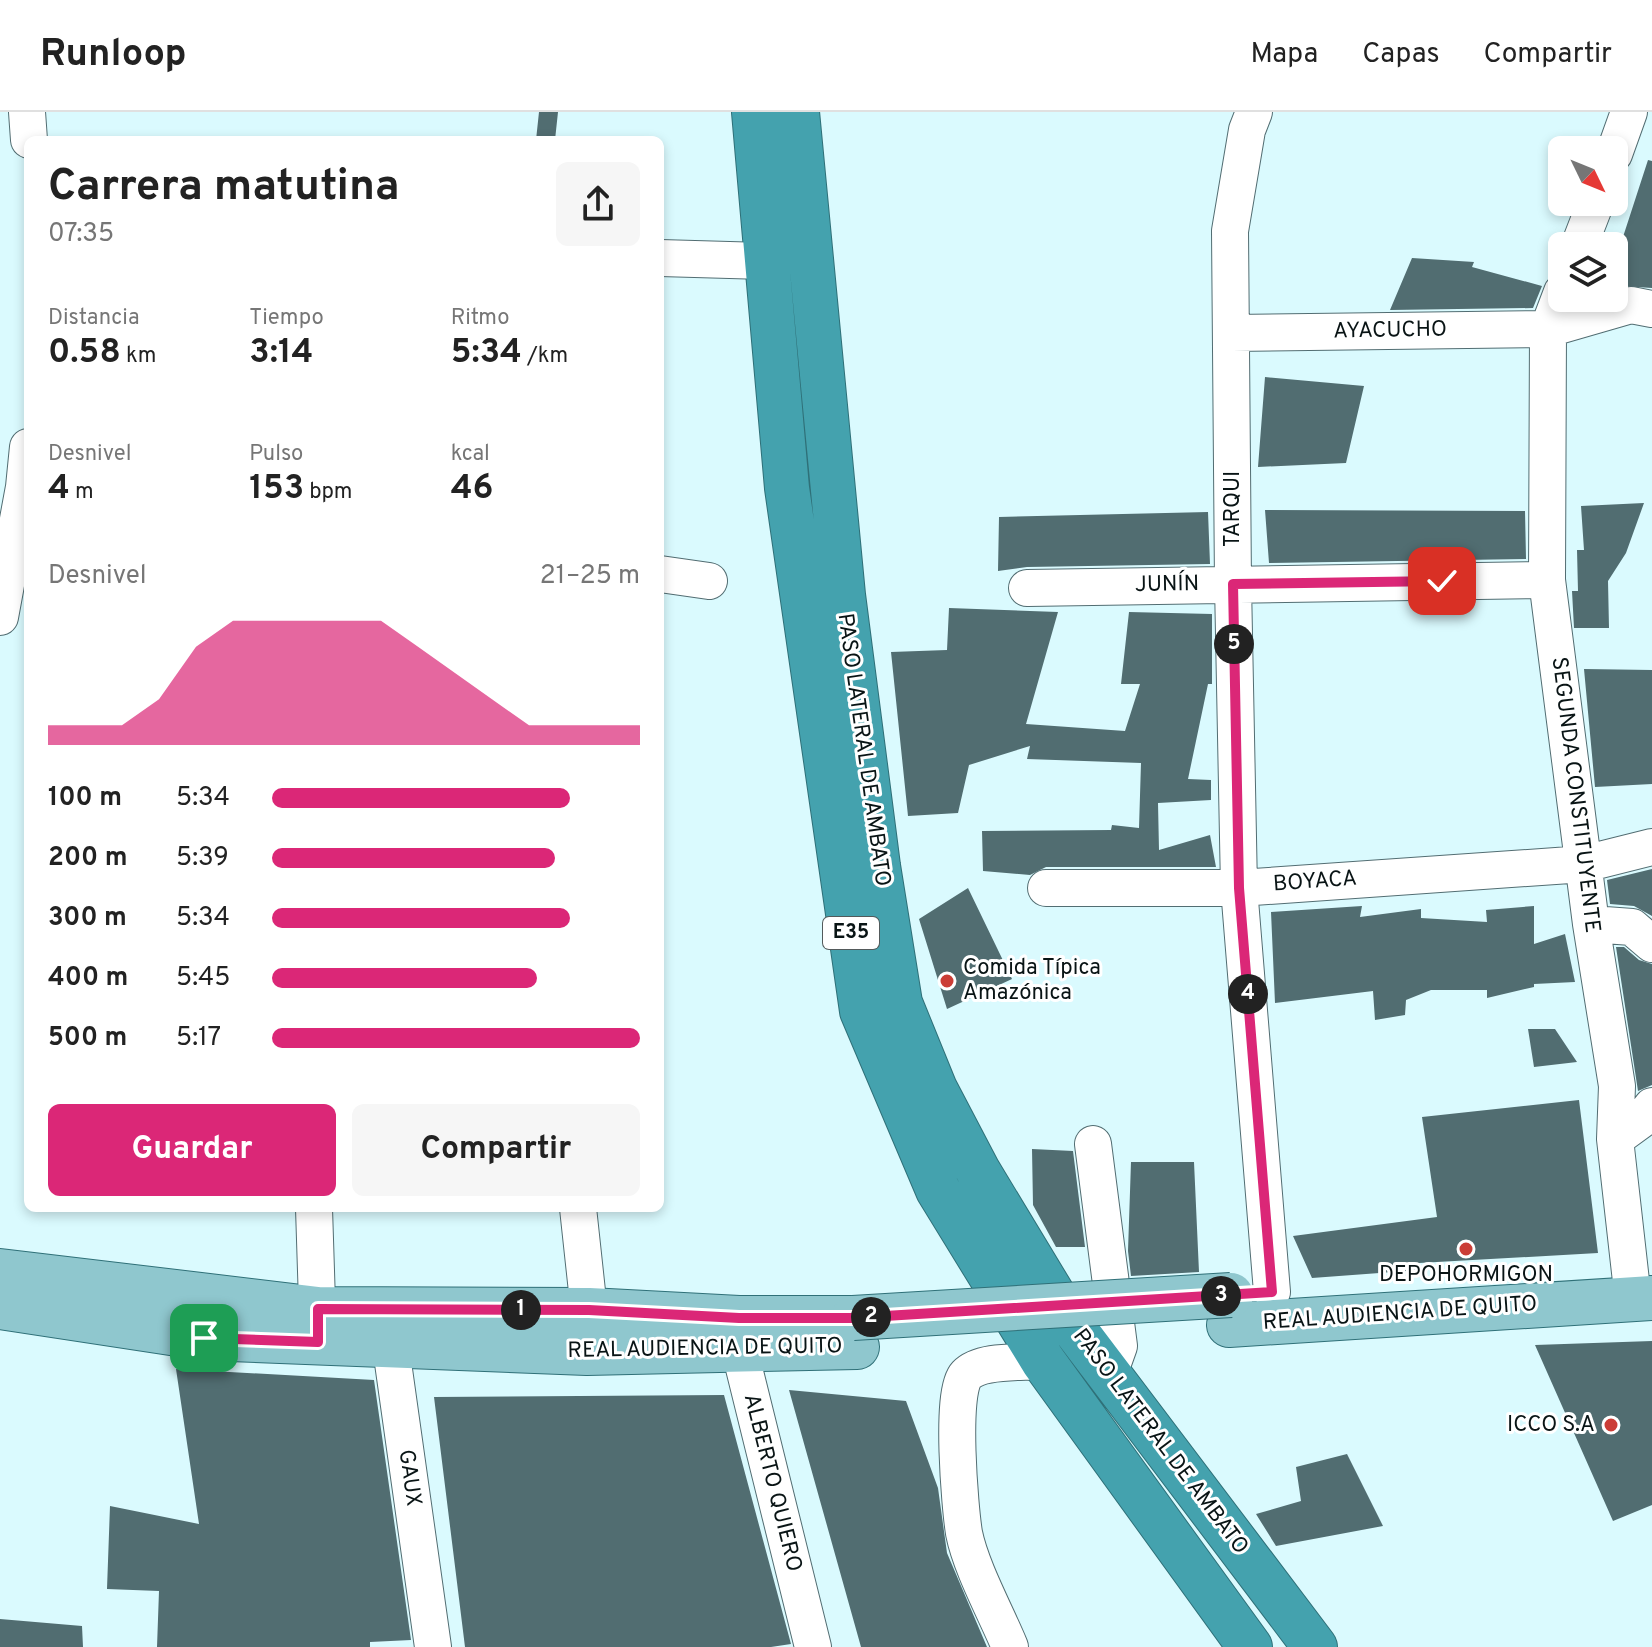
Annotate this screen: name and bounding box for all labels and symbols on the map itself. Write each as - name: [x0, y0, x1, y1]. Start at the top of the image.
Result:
- north arrow: [1548, 136, 1628, 216]
- street label: AYACUCHO: [1333, 317, 1447, 345]
- street label: TARQUI: [1220, 471, 1247, 547]
- pin: [1408, 547, 1476, 615]
- street label: JUNÍN: [1135, 569, 1199, 599]
- street label: PASO LATERAL DE AMBATO: [830, 612, 896, 888]
- pin: 5: [1214, 624, 1254, 664]
- street label: SEGUNDA CONSTITUYENTE: [1545, 655, 1605, 935]
- street label: BOYACA: [1272, 866, 1358, 898]
- road number: E35: [823, 917, 879, 949]
- place label: Comida Típica Amazónica: [963, 955, 1101, 1007]
- marker: Comida Típica Amazónica: [938, 972, 956, 990]
- pin: 4: [1228, 974, 1268, 1014]
- marker: DEPOHORMIGON: [1457, 1240, 1475, 1258]
- place label: DEPOHORMIGON: [1379, 1262, 1553, 1289]
- pin: 3: [1201, 1276, 1241, 1316]
- pin: 1: [501, 1290, 541, 1330]
- street label: REAL AUDIENCIA DE QUITO: [1262, 1291, 1538, 1337]
- pin: 2: [851, 1297, 891, 1337]
- pin: [170, 1304, 238, 1372]
- street label: PASO LATERAL DE AMBATO: [1066, 1324, 1254, 1560]
- street label: REAL AUDIENCIA DE QUITO: [567, 1333, 843, 1365]
- street label: ALBERTO QUIERO: [737, 1391, 807, 1575]
- place label: ICCO S.A: [1507, 1412, 1595, 1439]
- marker: ICCO S.A: [1602, 1416, 1620, 1434]
- street label: GAUX: [392, 1448, 426, 1508]

